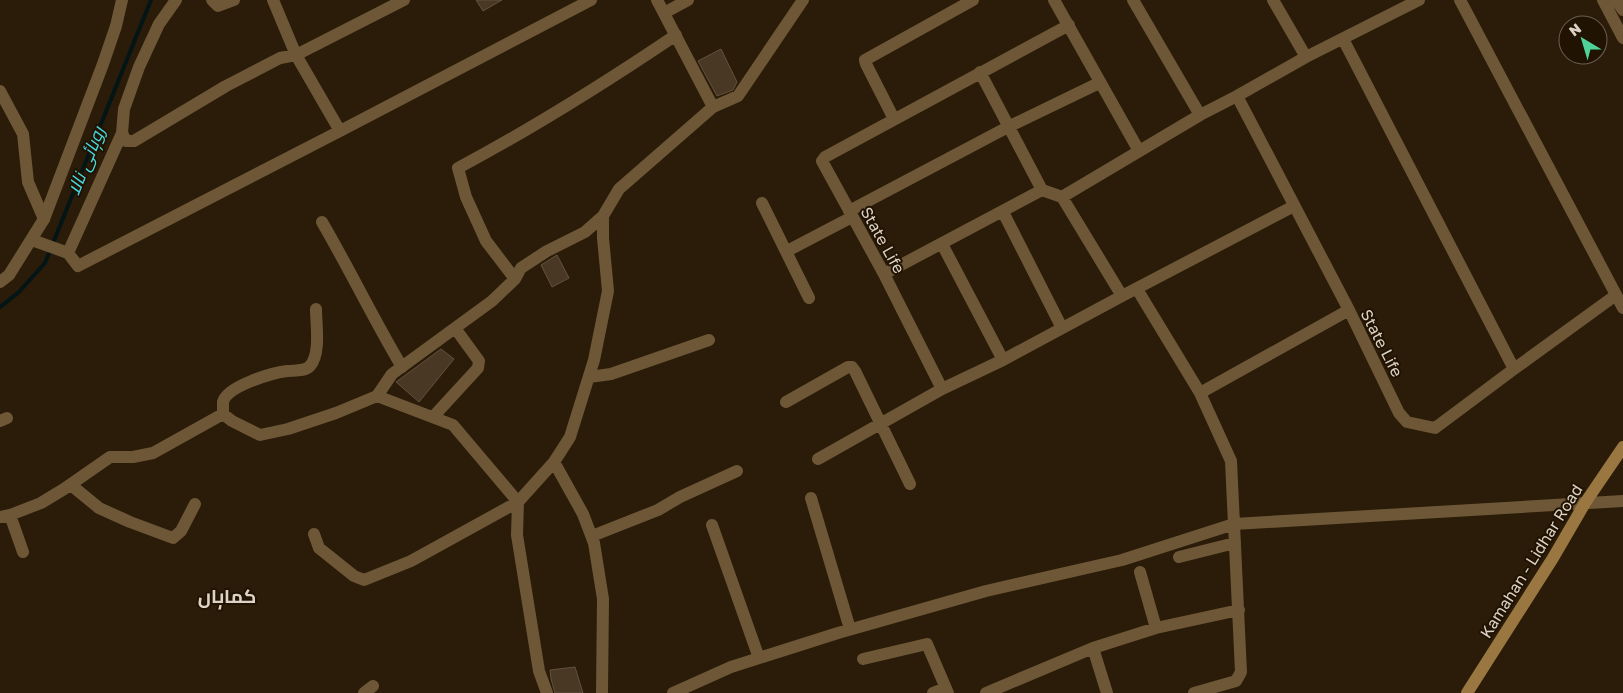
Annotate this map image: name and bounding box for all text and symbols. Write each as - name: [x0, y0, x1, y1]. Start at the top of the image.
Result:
- north arrow: [1558, 15, 1608, 65]
- text: N: [1565, 19, 1584, 39]
- water label: روہائی نالا: [61, 122, 111, 199]
- street label: State Life: [856, 203, 910, 277]
- street label: State Life: [1356, 306, 1408, 380]
- street label: Kamahan - Lidhar Road: [1475, 480, 1587, 642]
- district label: کماہاں: [198, 584, 256, 610]

